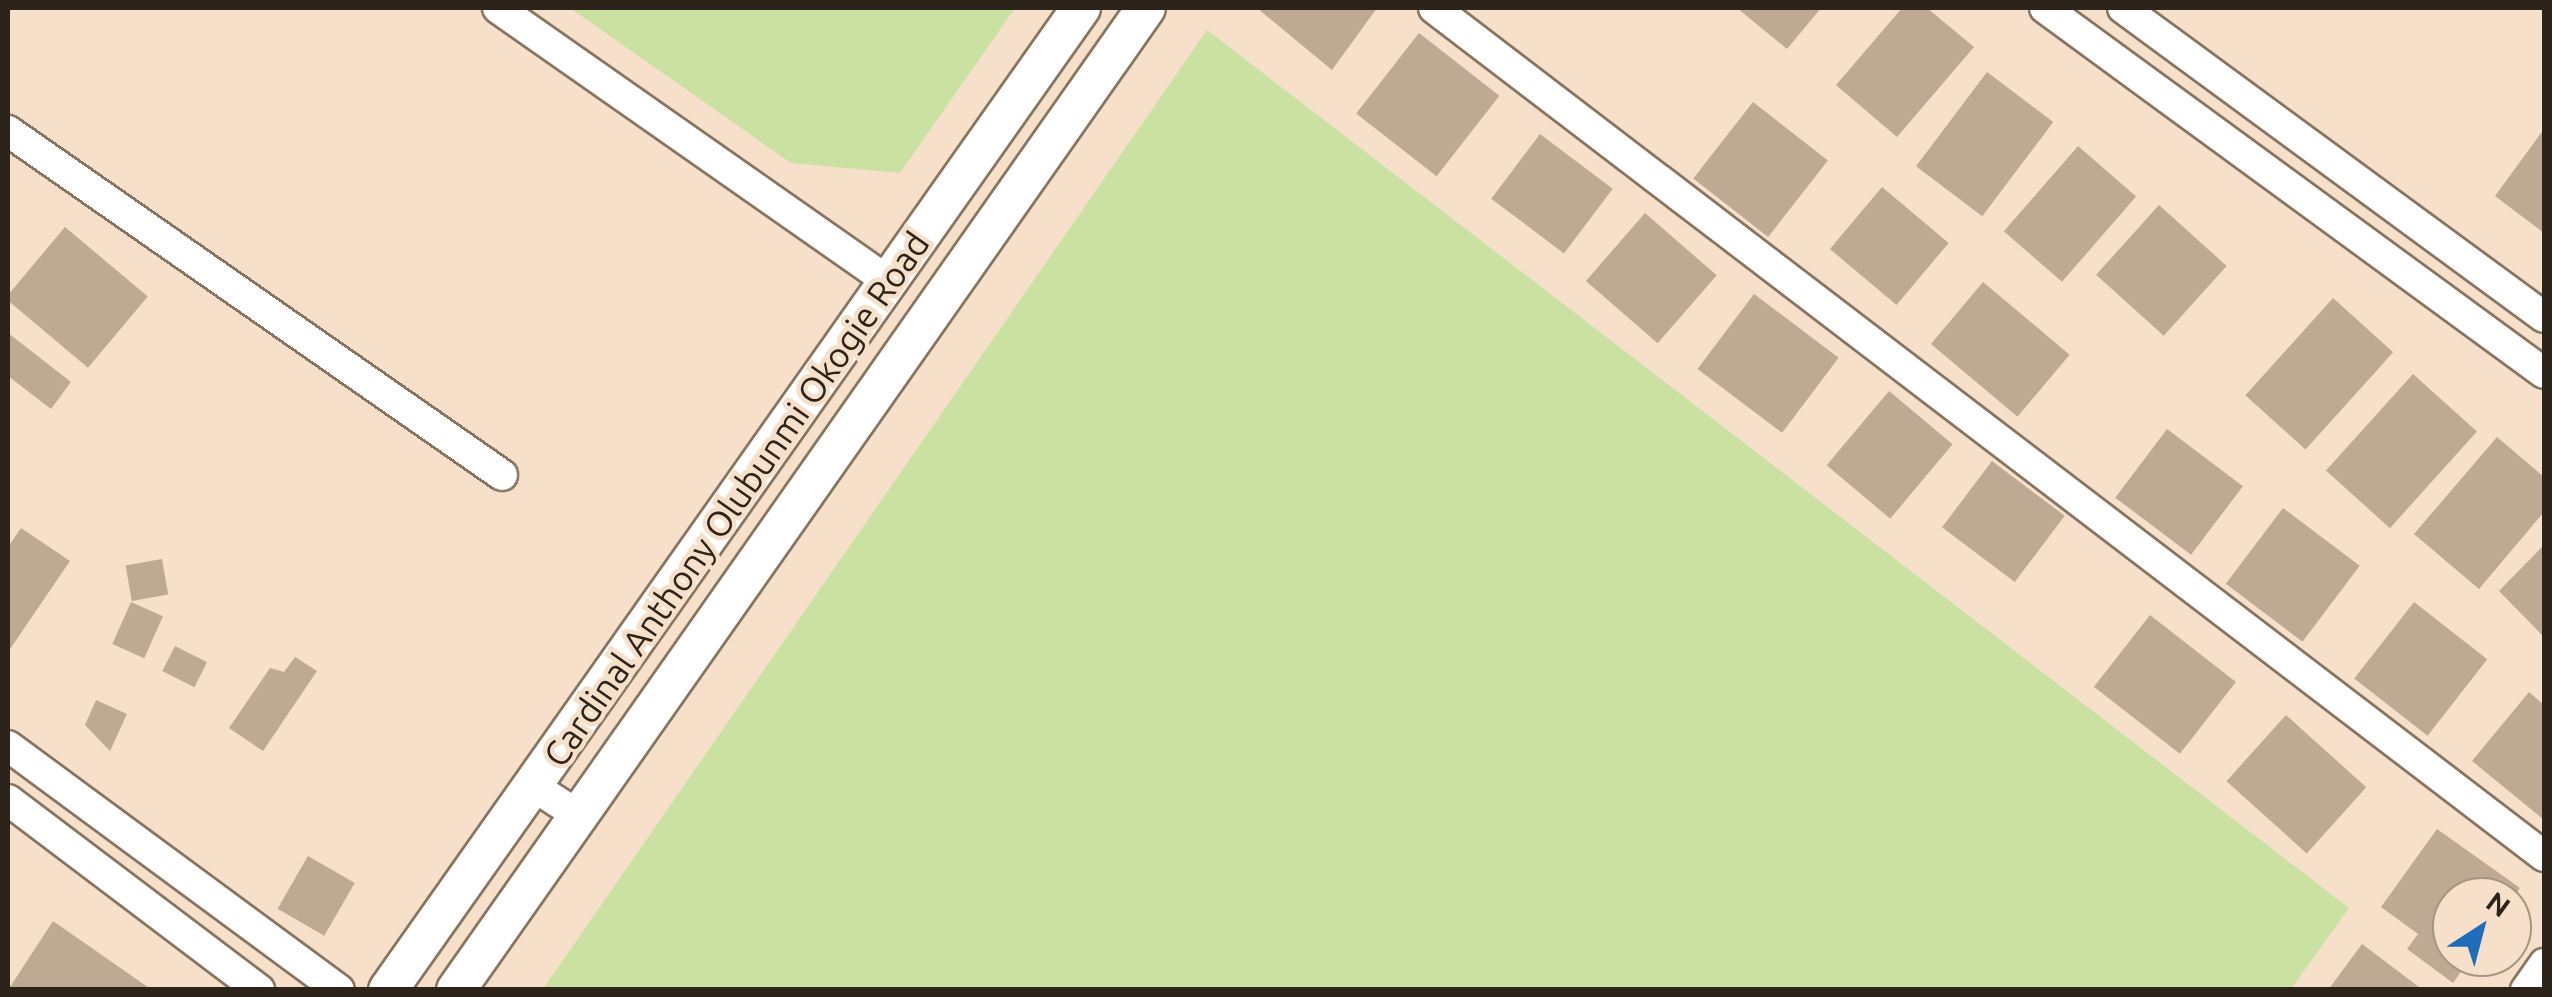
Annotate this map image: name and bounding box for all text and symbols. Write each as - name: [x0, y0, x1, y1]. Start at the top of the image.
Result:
- street label: Cardinal Anthony Olubunmi Okogie Road: [534, 224, 938, 774]
- north arrow: [2432, 877, 2532, 977]
- text: N: [2481, 885, 2516, 923]

